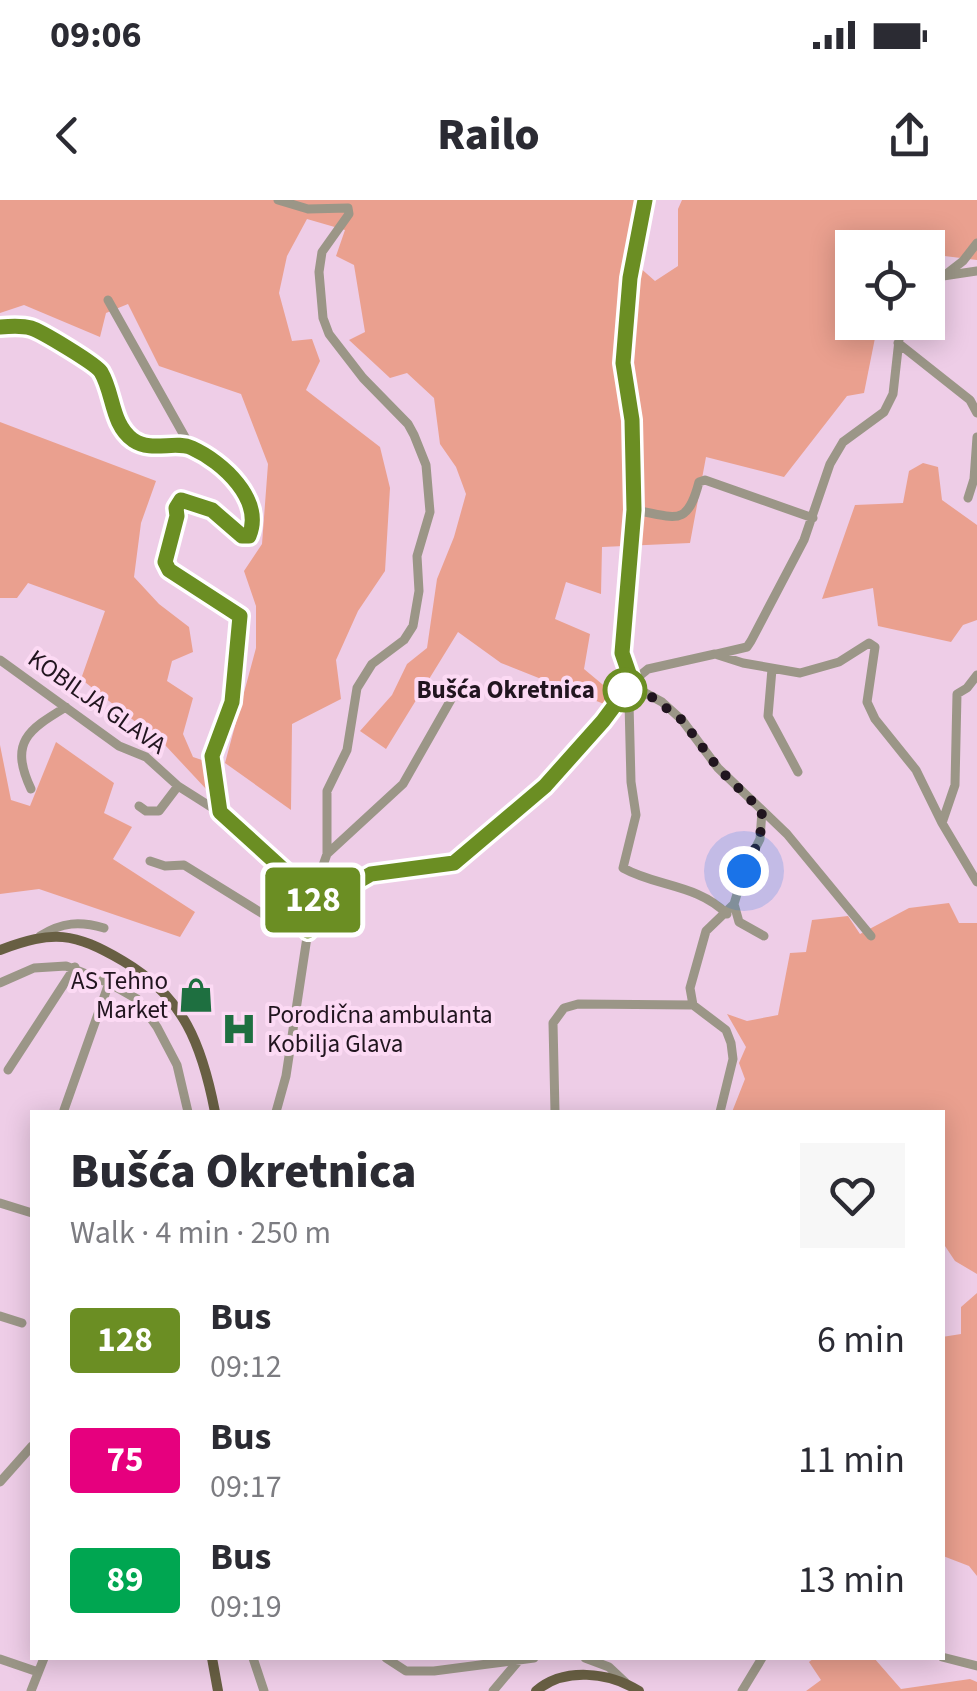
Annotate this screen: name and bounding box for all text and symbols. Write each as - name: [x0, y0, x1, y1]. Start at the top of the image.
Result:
- text: 09:06: [50, 8, 142, 62]
- text: Railo: [437, 103, 540, 167]
- icon: back: [40, 108, 95, 163]
- icon: share: [882, 108, 937, 163]
- map controls: [835, 230, 945, 340]
- button: locate: [835, 230, 945, 340]
- street label: KOBILJA GLAVA: [21, 641, 174, 763]
- marker: Bušća Okretnica: [604, 669, 646, 711]
- place label: Bušća Okretnica: [416, 672, 595, 708]
- your location: [719, 846, 769, 896]
- line badge: 128: [256, 868, 370, 932]
- text: 128: [285, 875, 341, 925]
- place label: AS Tehno Market: [71, 963, 169, 1028]
- shop icon: AS Tehno Market: [177, 976, 215, 1014]
- place label: Porodična ambulanta Kobilja Glava: [267, 997, 493, 1062]
- hospital icon: Porodična ambulanta Kobilja Glava: [220, 1010, 258, 1048]
- text: Bušća Okretnica: [70, 1138, 417, 1206]
- button: heart: [800, 1143, 905, 1248]
- text: Walk · 4 min · 250 m: [70, 1210, 331, 1256]
- text: Bus: [210, 1290, 271, 1344]
- text: 6 min: [817, 1313, 905, 1367]
- text: 128: [97, 1315, 153, 1365]
- text: 09:12: [210, 1344, 282, 1390]
- text: Bus: [210, 1410, 271, 1464]
- text: 11 min: [798, 1433, 905, 1487]
- text: 75: [107, 1435, 143, 1485]
- text: 09:17: [210, 1464, 282, 1510]
- text: Bus: [210, 1530, 271, 1584]
- text: 13 min: [798, 1553, 905, 1607]
- text: 89: [107, 1555, 143, 1605]
- text: 09:19: [210, 1584, 282, 1630]

